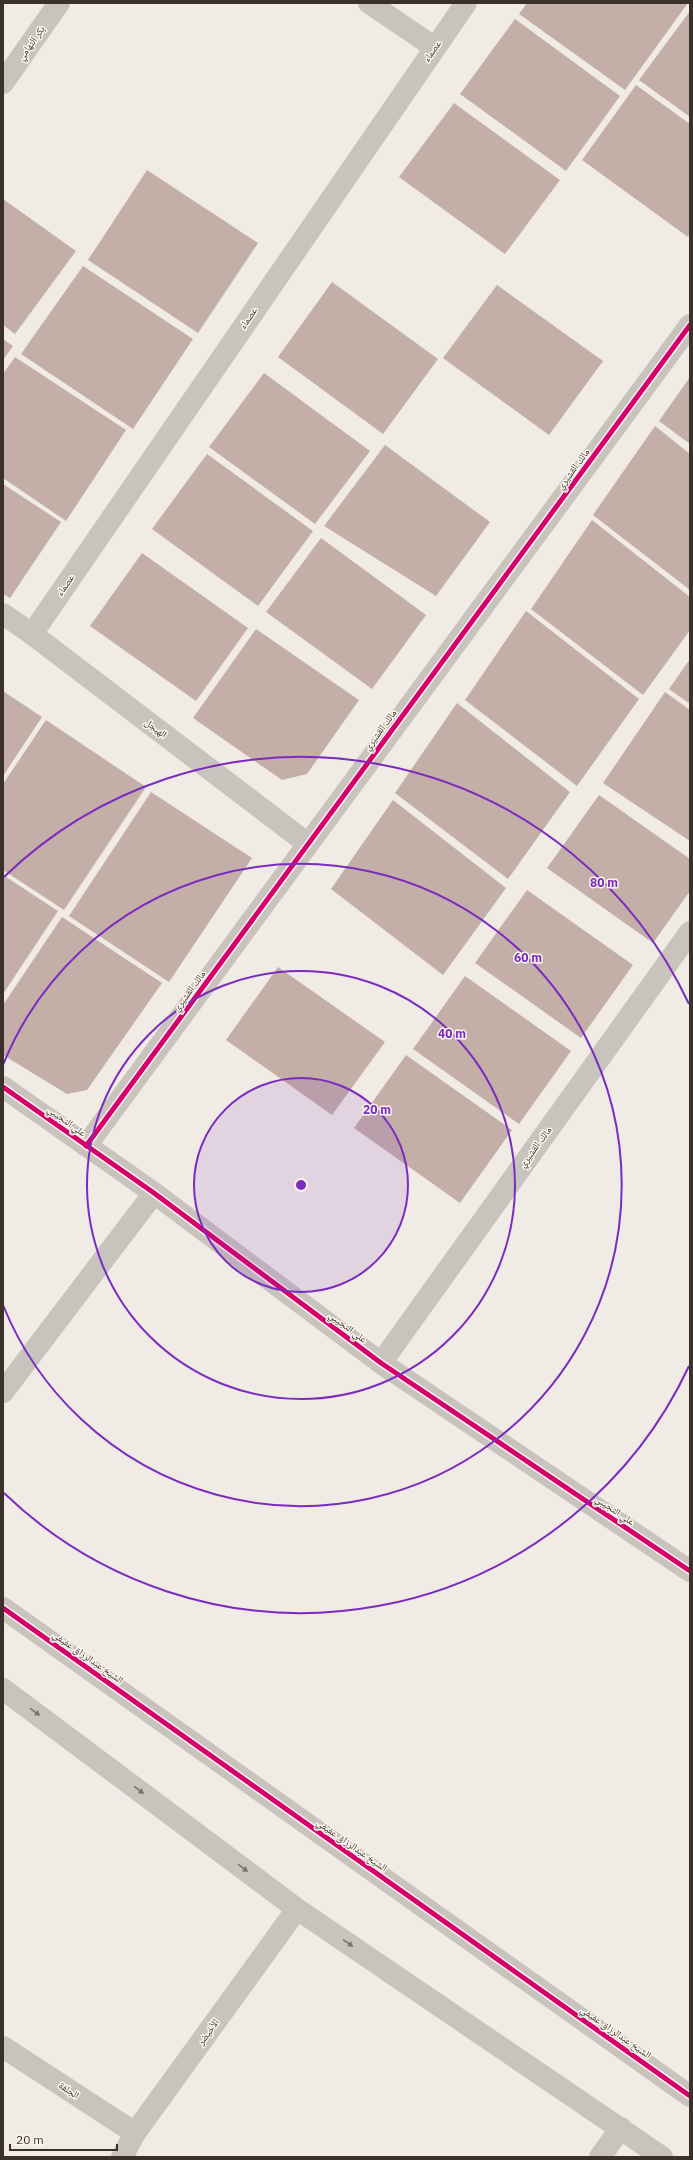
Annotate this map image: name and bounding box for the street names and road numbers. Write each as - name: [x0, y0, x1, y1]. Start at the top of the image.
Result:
- street label: بكر التهامي: [14, 23, 49, 64]
- street label: عصماء: [420, 37, 444, 65]
- street label: عصماء: [236, 304, 260, 332]
- street label: مالك القشيري: [554, 446, 594, 493]
- street label: عصماء: [53, 571, 77, 599]
- street label: مالك القشيري: [361, 707, 401, 754]
- street label: الهيجل: [142, 715, 170, 741]
- street label: مالك القشيري: [170, 968, 210, 1015]
- street label: علي التجيبي: [44, 1103, 89, 1141]
- street label: مالك القشيري: [516, 1124, 556, 1171]
- street label: علي التجيبي: [325, 1308, 370, 1347]
- street label: علي التجيبي: [592, 1492, 637, 1529]
- street label: الشيخ عبدالرزاق عفيفي: [49, 1628, 126, 1687]
- street label: الشيخ عبدالرزاق عفيفي: [313, 1816, 390, 1875]
- street label: الشيخ عبدالرزاق عفيفي: [577, 2003, 654, 2062]
- street label: الأخيضر: [194, 2016, 222, 2048]
- street label: الجلفة: [56, 2079, 82, 2101]

